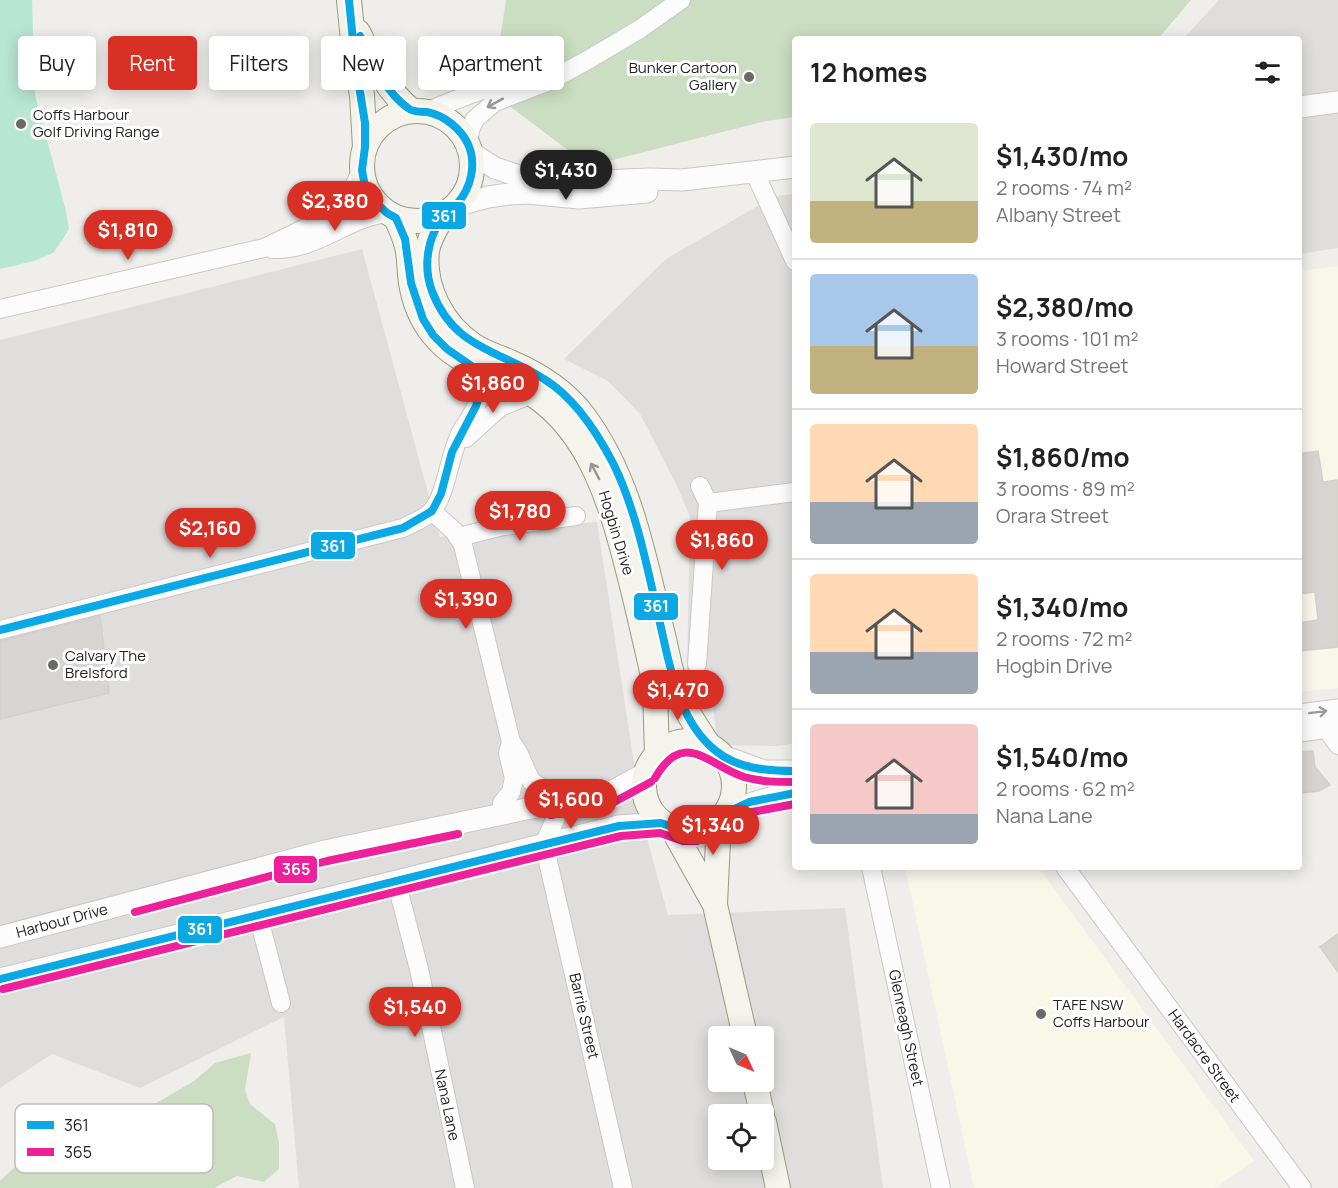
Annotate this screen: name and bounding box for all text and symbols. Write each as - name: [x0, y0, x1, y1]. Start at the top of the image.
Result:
- chip: Buy: [18, 36, 96, 90]
- chip: Rent: [108, 36, 197, 90]
- chip: Filters: [209, 36, 309, 90]
- chip: New: [321, 36, 406, 90]
- chip: Apartment: [418, 36, 564, 90]
- text: 12 homes: [810, 54, 927, 90]
- icon: filters: [1251, 56, 1284, 89]
- place label: Bunker Cartoon Gallery: [629, 57, 737, 95]
- marker: Bunker Cartoon Gallery: [742, 70, 756, 84]
- one-way arrow: [486, 98, 504, 109]
- place label: Coffs Harbour Golf Driving Range: [33, 104, 160, 142]
- marker: Coffs Harbour Golf Driving Range: [14, 117, 28, 131]
- text: $1,430/mo: [996, 138, 1128, 174]
- icon: home: [858, 147, 930, 219]
- pin: $1,430: [517, 150, 615, 201]
- text: $1,430: [534, 156, 598, 183]
- text: 2 rooms · 74 m²: [996, 174, 1132, 201]
- pin: $2,380: [286, 181, 384, 232]
- text: $2,380: [301, 187, 369, 214]
- line badge: 361: [421, 201, 467, 230]
- text: Albany Street: [996, 201, 1121, 228]
- text: 361: [431, 205, 457, 227]
- pin: $1,810: [79, 210, 177, 261]
- text: $1,810: [98, 216, 158, 243]
- text: $2,380/mo: [996, 289, 1134, 325]
- icon: home: [858, 298, 930, 370]
- text: 3 rooms · 101 m²: [996, 325, 1138, 352]
- text: Howard Street: [996, 352, 1129, 379]
- pin: $1,860: [444, 363, 542, 414]
- text: $1,860: [461, 369, 525, 396]
- text: $1,860/mo: [996, 439, 1129, 475]
- icon: home: [858, 448, 930, 520]
- one-way arrow: [589, 463, 600, 481]
- text: 3 rooms · 89 m²: [996, 475, 1135, 502]
- street label: Hogbin Drive: [594, 488, 639, 578]
- pin: $1,780: [471, 491, 569, 542]
- text: $1,780: [489, 497, 551, 524]
- text: Orara Street: [996, 502, 1109, 529]
- pin: $2,160: [161, 508, 259, 559]
- text: $2,160: [179, 514, 241, 541]
- pin: $1,860: [673, 520, 771, 571]
- text: $1,860: [690, 526, 754, 553]
- line badge: 361: [310, 531, 356, 560]
- text: 361: [320, 535, 346, 557]
- pin: $1,390: [417, 579, 515, 630]
- text: $1,390: [434, 585, 498, 612]
- text: $1,340/mo: [996, 589, 1128, 625]
- line badge: 361: [633, 592, 679, 621]
- text: 361: [643, 595, 669, 617]
- icon: home: [858, 598, 930, 670]
- text: 2 rooms · 72 m²: [996, 625, 1132, 652]
- place label: Calvary The Brelsford: [65, 645, 146, 683]
- text: Hogbin Drive: [996, 652, 1113, 679]
- marker: Calvary The Brelsford: [46, 658, 60, 672]
- pin: $1,470: [629, 670, 727, 721]
- text: $1,470: [647, 676, 709, 703]
- one-way arrow: [1308, 707, 1328, 718]
- text: $1,540/mo: [996, 739, 1128, 775]
- icon: home: [858, 748, 930, 820]
- text: 2 rooms · 62 m²: [996, 775, 1135, 802]
- pin: $1,600: [522, 779, 620, 830]
- text: $1,600: [538, 785, 604, 812]
- text: Nana Lane: [996, 802, 1093, 829]
- pin: $1,340: [664, 805, 762, 856]
- text: $1,340: [681, 811, 745, 838]
- line badge: 365: [273, 855, 318, 884]
- text: 365: [282, 858, 310, 880]
- street label: Harbour Drive: [14, 898, 110, 943]
- line badge: 361: [177, 915, 223, 944]
- text: 361: [187, 918, 213, 940]
- street label: Glenreagh Street: [884, 968, 929, 1088]
- street label: Barrie Street: [564, 971, 605, 1061]
- pin: $1,540: [366, 987, 464, 1038]
- text: $1,540: [383, 993, 447, 1020]
- place label: TAFE NSW Coffs Harbour: [1053, 994, 1150, 1032]
- street label: Hardacre Street: [1163, 1005, 1245, 1107]
- marker: TAFE NSW Coffs Harbour: [1034, 1007, 1048, 1021]
- north arrow: [708, 1026, 774, 1092]
- map controls: [708, 1026, 774, 1170]
- street label: Nana Lane: [430, 1067, 465, 1143]
- legend: [15, 1104, 213, 1173]
- button: locate: [708, 1104, 774, 1170]
- text: 361: [64, 1114, 89, 1136]
- text: 365: [64, 1141, 92, 1163]

